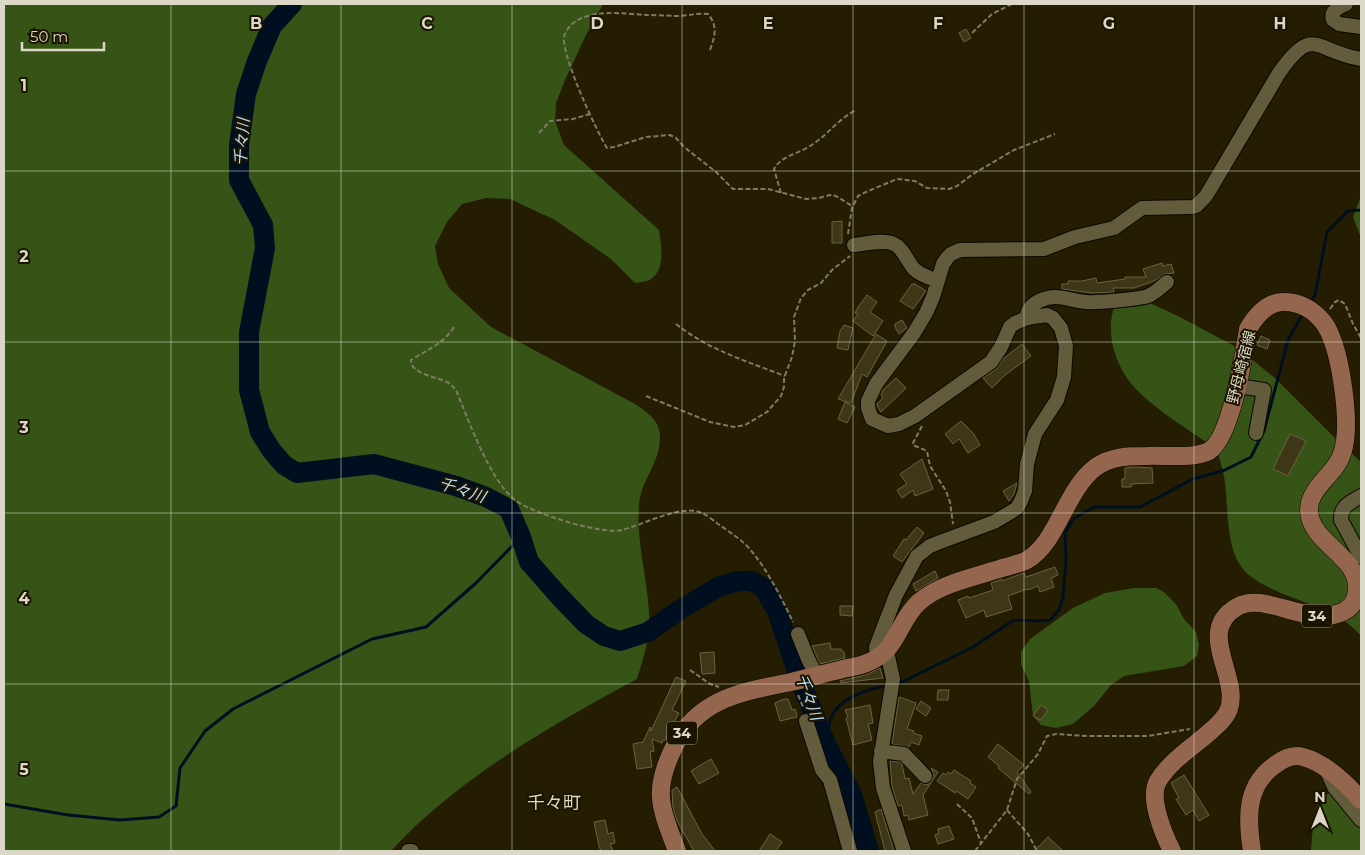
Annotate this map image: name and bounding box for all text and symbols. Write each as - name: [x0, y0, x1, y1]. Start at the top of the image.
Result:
- text: B: [250, 14, 262, 33]
- text: C: [421, 14, 433, 33]
- text: D: [590, 14, 604, 33]
- text: E: [763, 14, 773, 33]
- text: F: [933, 14, 943, 33]
- text: G: [1103, 14, 1115, 33]
- text: H: [1274, 14, 1286, 33]
- scale bar: [22, 20, 105, 52]
- text: 50 m: [30, 27, 68, 46]
- text: 1: [21, 76, 27, 95]
- water label: 千々川: [231, 115, 253, 167]
- text: 2: [19, 247, 29, 266]
- street label: 野母崎宿線: [1223, 328, 1259, 406]
- text: 3: [18, 418, 29, 437]
- water label: 千々川: [436, 474, 490, 507]
- text: 4: [18, 589, 30, 608]
- road number: 34: [1302, 604, 1332, 628]
- water label: 千々川: [792, 671, 827, 725]
- road number: 34: [667, 721, 697, 744]
- text: 5: [19, 760, 29, 779]
- north arrow: [1295, 785, 1345, 835]
- text: N: [1314, 788, 1326, 806]
- district label: 千々町: [527, 792, 581, 814]

